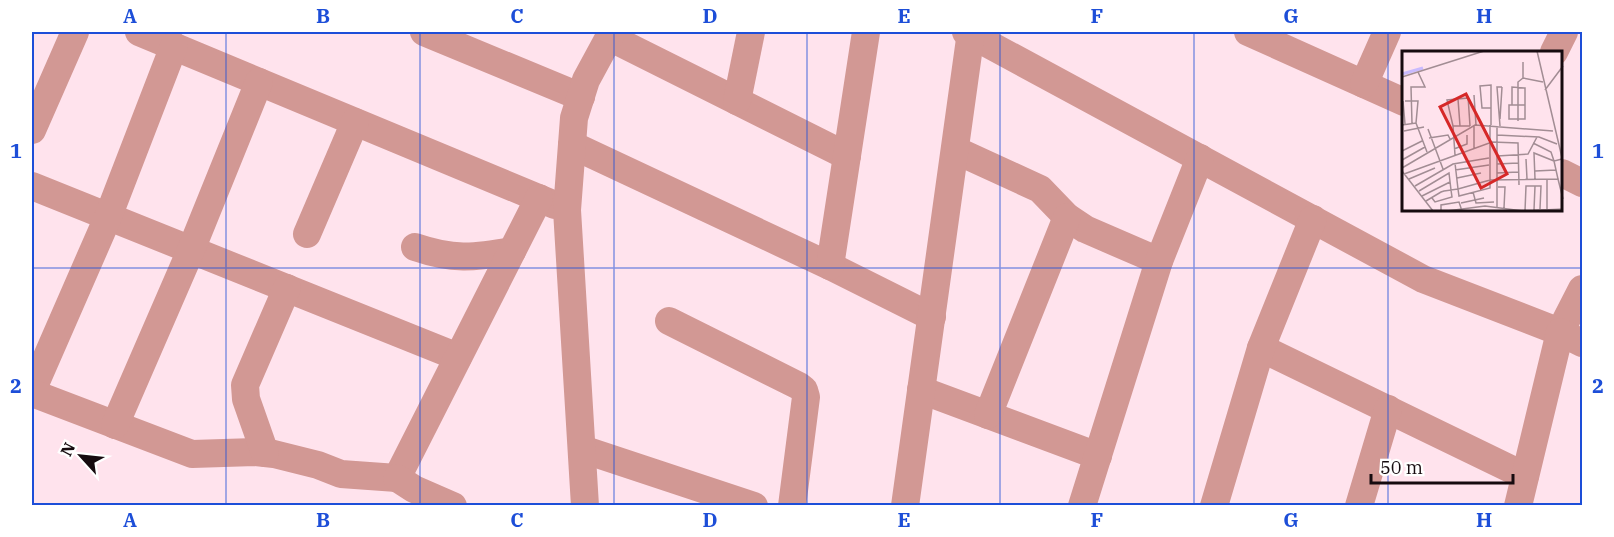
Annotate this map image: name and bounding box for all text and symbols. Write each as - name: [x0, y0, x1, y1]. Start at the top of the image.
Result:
- text: A: [123, 2, 137, 29]
- text: B: [316, 2, 330, 29]
- text: C: [510, 2, 524, 29]
- text: D: [702, 2, 718, 29]
- text: E: [897, 2, 911, 29]
- text: F: [1091, 2, 1103, 29]
- text: G: [1283, 2, 1299, 29]
- text: H: [1476, 2, 1492, 29]
- inset map: [1402, 51, 1563, 212]
- text: 1: [10, 137, 22, 164]
- text: 1: [1592, 137, 1604, 164]
- text: 2: [10, 372, 22, 399]
- text: 2: [1592, 372, 1604, 399]
- north arrow: [51, 426, 111, 486]
- text: N: [56, 439, 79, 459]
- scale bar: [1371, 447, 1514, 485]
- text: 50 m: [1380, 456, 1423, 479]
- text: A: [123, 506, 137, 533]
- text: B: [316, 506, 330, 533]
- text: C: [510, 506, 524, 533]
- text: D: [702, 506, 718, 533]
- text: E: [897, 506, 911, 533]
- text: F: [1091, 506, 1103, 533]
- text: G: [1283, 506, 1299, 533]
- text: H: [1476, 506, 1492, 533]

